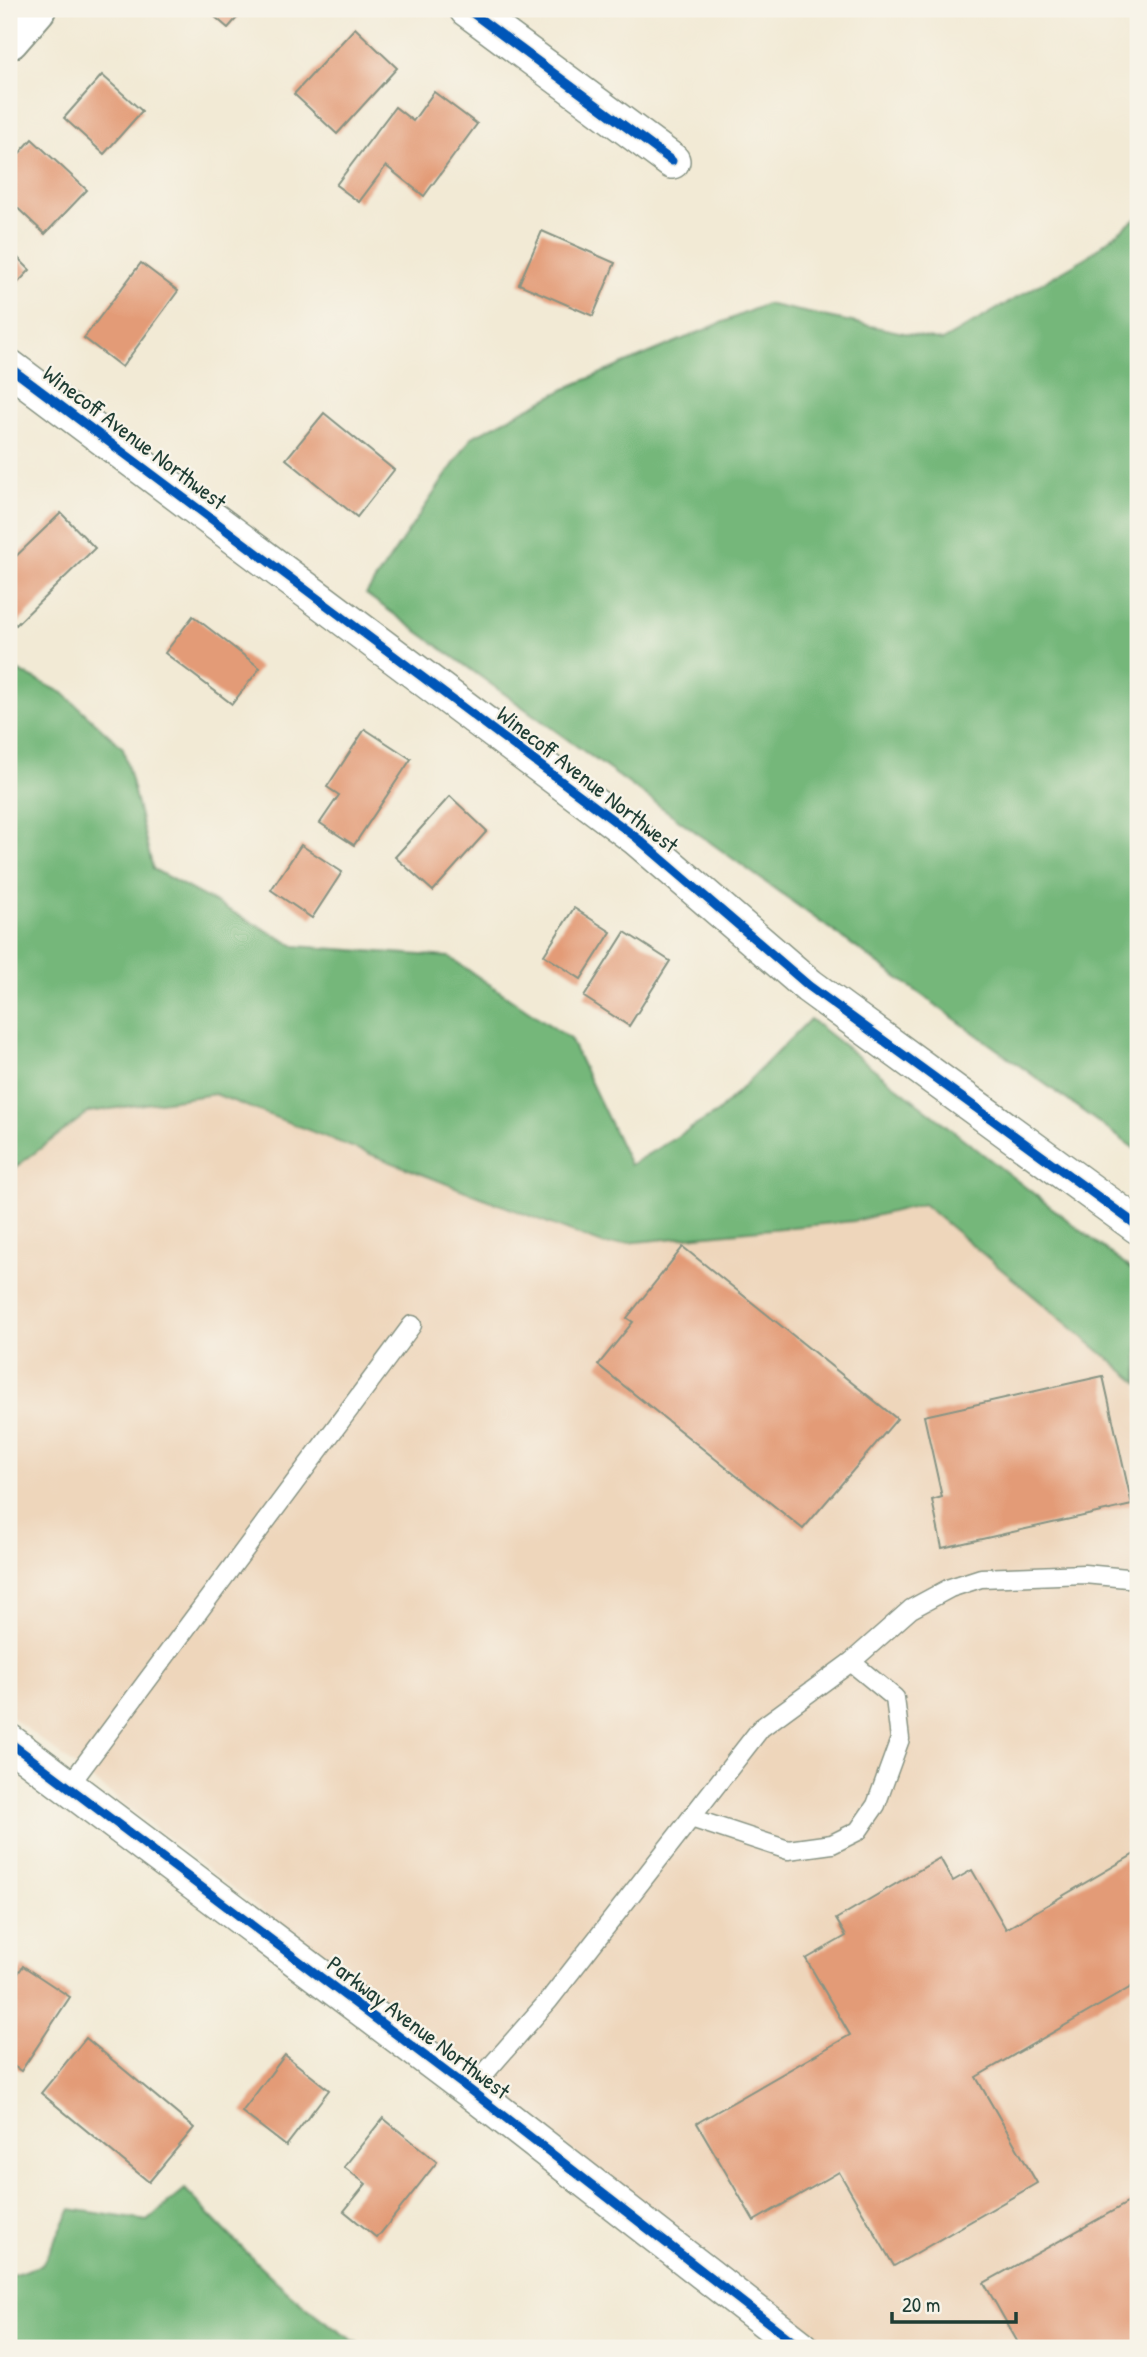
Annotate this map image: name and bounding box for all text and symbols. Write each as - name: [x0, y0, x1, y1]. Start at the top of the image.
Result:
- street label: Winecoff Avenue Northwest: [37, 358, 234, 517]
- street label: Winecoff Avenue Northwest: [491, 698, 686, 860]
- street label: Parkway Avenue Northwest: [321, 1948, 518, 2107]
- scale bar: [892, 2280, 1016, 2324]
- text: 20 m: [902, 2290, 940, 2319]

